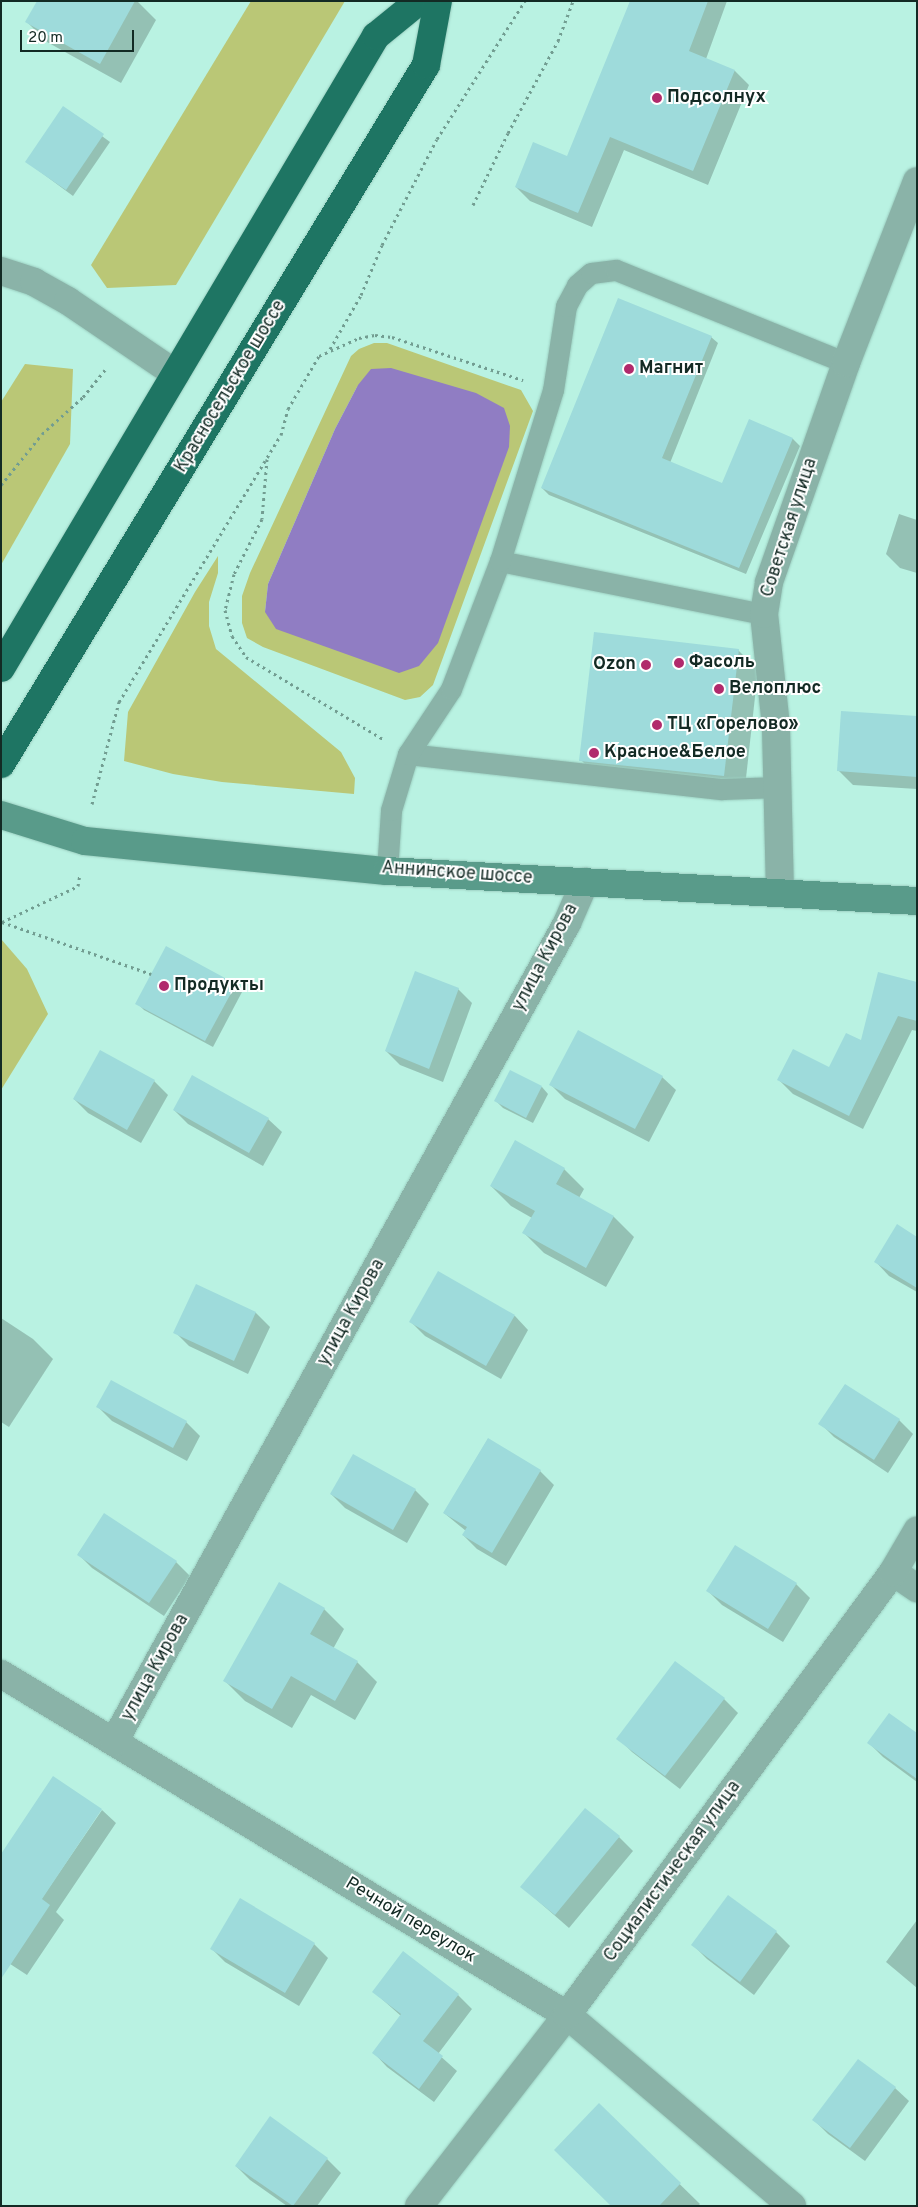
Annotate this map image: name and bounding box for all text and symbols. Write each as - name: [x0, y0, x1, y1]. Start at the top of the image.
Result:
- scale bar: [22, 20, 136, 52]
- text: 20 m: [28, 29, 63, 48]
- place label: Подсолнух: [667, 87, 766, 109]
- marker: Подсолнух: [651, 92, 663, 104]
- street label: Красносельское шоссе: [171, 297, 291, 477]
- place label: Магнит: [639, 358, 703, 380]
- marker: Магнит: [623, 363, 635, 375]
- street label: Советская улица: [757, 456, 823, 600]
- place label: Фасоль: [689, 652, 755, 674]
- place label: Ozon: [593, 654, 636, 676]
- marker: Фасоль: [673, 657, 685, 669]
- marker: Ozon: [640, 659, 652, 671]
- place label: Велоплюс: [729, 678, 821, 700]
- marker: Велоплюс: [713, 683, 725, 695]
- place label: ТЦ «Горелово»: [667, 714, 799, 736]
- marker: ТЦ «Горелово»: [651, 719, 663, 731]
- place label: Красное&Белое: [604, 742, 746, 764]
- marker: Красное&Белое: [588, 747, 600, 759]
- street label: Аннинское шоссе: [381, 858, 533, 890]
- street label: улица Кирова: [509, 901, 583, 1015]
- place label: Продукты: [174, 975, 264, 997]
- marker: Продукты: [158, 980, 170, 992]
- street label: улица Кирова: [314, 1256, 390, 1370]
- street label: улица Кирова: [118, 1611, 194, 1725]
- street label: Социалистическая улица: [600, 1777, 746, 1967]
- street label: Речной переулок: [341, 1873, 479, 1969]

